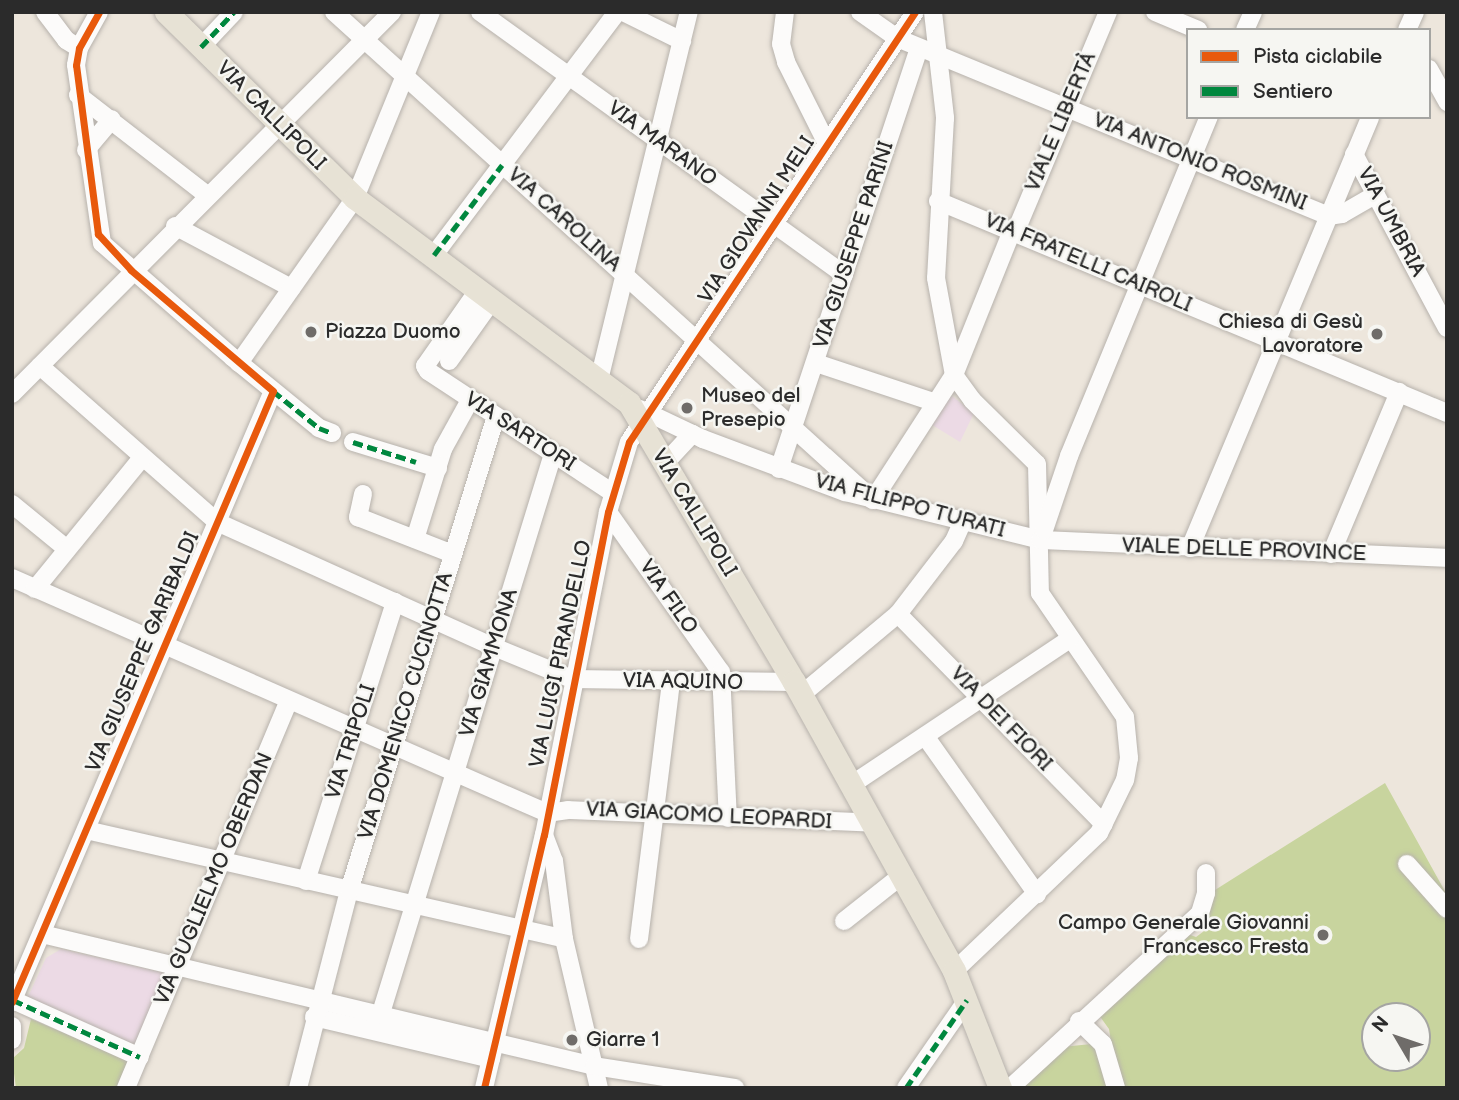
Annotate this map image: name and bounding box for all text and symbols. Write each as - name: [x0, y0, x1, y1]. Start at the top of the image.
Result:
- legend: [1186, 28, 1431, 119]
- text: Pista ciclabile: [1253, 44, 1382, 69]
- street label: VIALE LIBERTÀ: [1020, 49, 1102, 195]
- street label: VIA CALLIPOLI: [211, 56, 331, 176]
- text: Sentiero: [1253, 79, 1333, 104]
- street label: VIA MARANO: [603, 96, 721, 192]
- street label: VIA ANTONIO ROSMINI: [1089, 108, 1311, 216]
- street label: VIA GIOVANNI MELI: [694, 132, 820, 308]
- street label: VIA GIUSEPPE PARINI: [809, 138, 899, 352]
- street label: VIA CAROLINA: [502, 162, 626, 278]
- street label: VIA UMBRIA: [1352, 163, 1430, 281]
- street label: VIA FRATELLI CAIROLI: [981, 208, 1195, 318]
- place label: Chiesa di Gesù Lavoratore: [1218, 309, 1363, 359]
- place label: Piazza Duomo: [325, 319, 461, 345]
- marker: Piazza Duomo: [303, 324, 319, 340]
- marker: Chiesa di Gesù Lavoratore: [1369, 326, 1385, 342]
- place label: Museo del Presepio: [701, 383, 800, 433]
- street label: VIA SARTORI: [460, 387, 580, 477]
- marker: Museo del Presepio: [679, 400, 695, 416]
- street label: VIA CALLIPOLI: [646, 445, 742, 581]
- street label: VIA FILIPPO TURATI: [812, 468, 1008, 544]
- street label: VIA GIUSEPPE GARIBALDI: [81, 528, 205, 776]
- street label: VIALE DELLE PROVINCE: [1121, 533, 1367, 567]
- street label: VIA LUIGI PIRANDELLO: [525, 538, 597, 770]
- street label: VIA FILO: [633, 555, 703, 639]
- street label: VIA DOMENICO CUCINOTTA: [353, 569, 459, 843]
- street label: VIA GIAMMONA: [454, 586, 524, 740]
- street label: VIA DEI FIORI: [945, 661, 1057, 777]
- street label: VIA AQUINO: [623, 668, 743, 696]
- street label: VIA TRIPOLI: [320, 681, 382, 803]
- street label: VIA GUGLIELMO OBERDAN: [149, 749, 279, 1009]
- street label: VIA GIACOMO LEOPARDI: [585, 797, 833, 835]
- place label: Campo Generale Giovanni Francesco Fresta: [1058, 910, 1309, 960]
- marker: Campo Generale Giovanni Francesco Fresta: [1315, 927, 1331, 943]
- north arrow: [1361, 1002, 1431, 1072]
- text: N: [1367, 1012, 1394, 1038]
- place label: Giarre 1: [586, 1027, 660, 1053]
- marker: Giarre 1: [564, 1032, 580, 1048]

